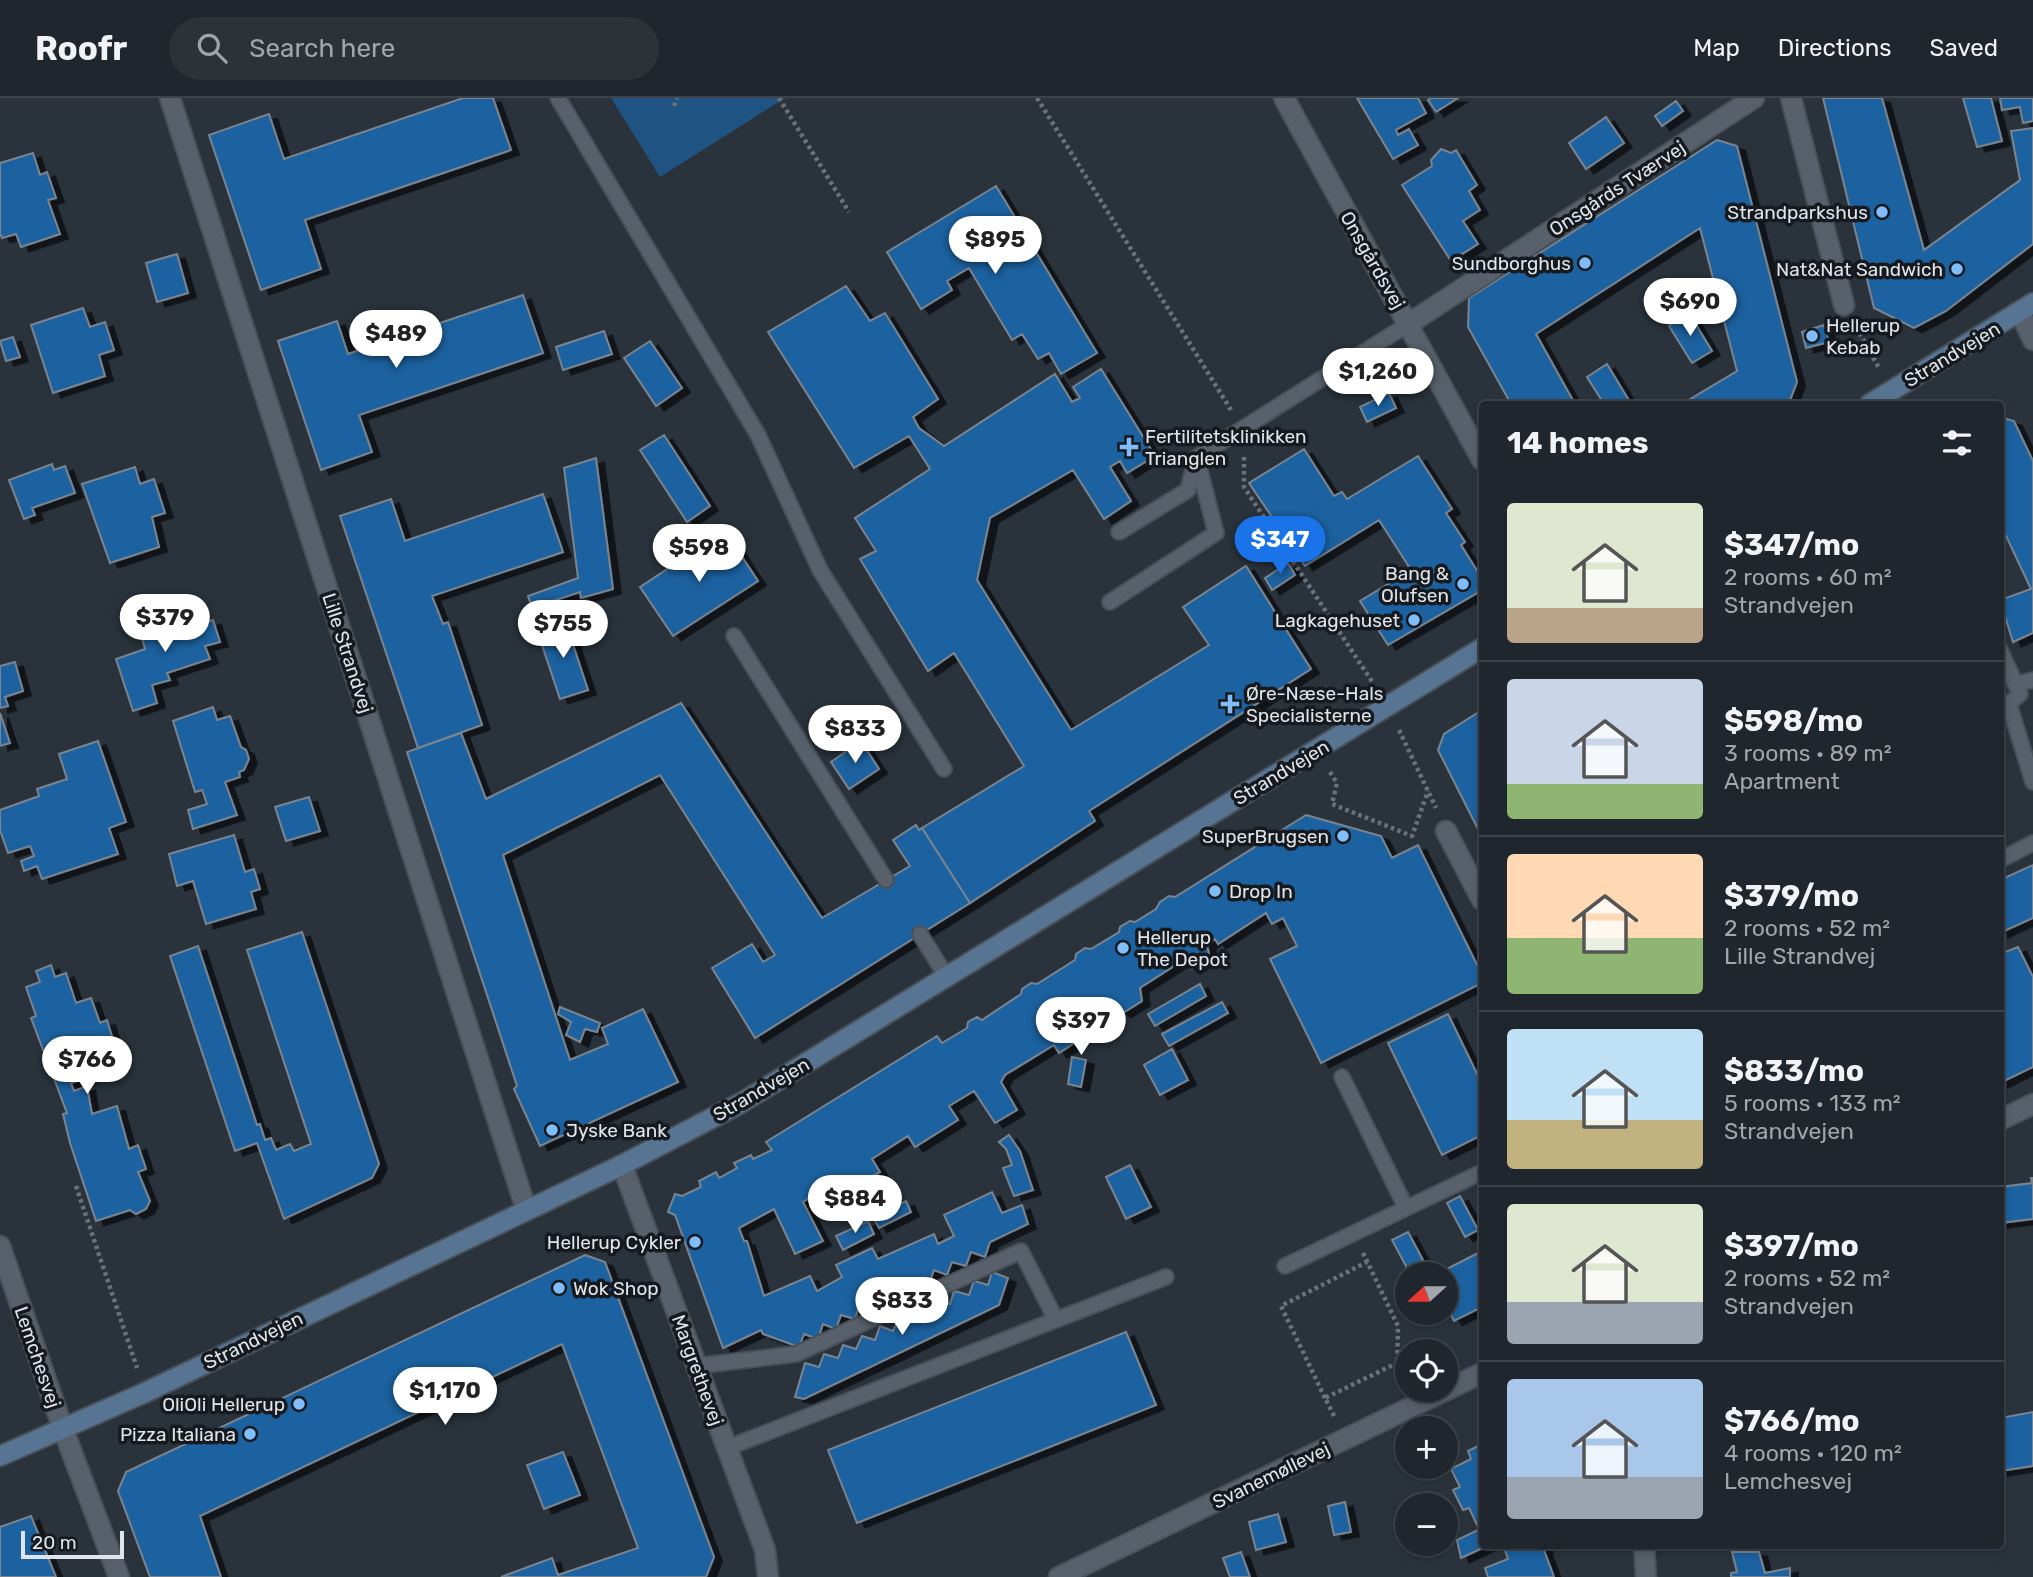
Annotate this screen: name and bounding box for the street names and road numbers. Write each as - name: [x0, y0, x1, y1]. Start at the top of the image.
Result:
- street label: Onsgårds Tværvej: [1545, 136, 1690, 241]
- street label: Onsgårdsvej: [1335, 207, 1410, 313]
- street label: Strandvejen: [1900, 317, 2004, 392]
- street label: Lille Strandvej: [317, 590, 378, 716]
- street label: Strandvejen: [1229, 735, 1333, 810]
- street label: Strandvejen: [709, 1053, 814, 1126]
- street label: Lemchesvej: [9, 1303, 66, 1411]
- street label: Strandvejen: [200, 1307, 307, 1374]
- street label: Margrethevej: [667, 1312, 728, 1429]
- street label: Svanemøllevej: [1209, 1437, 1334, 1514]

